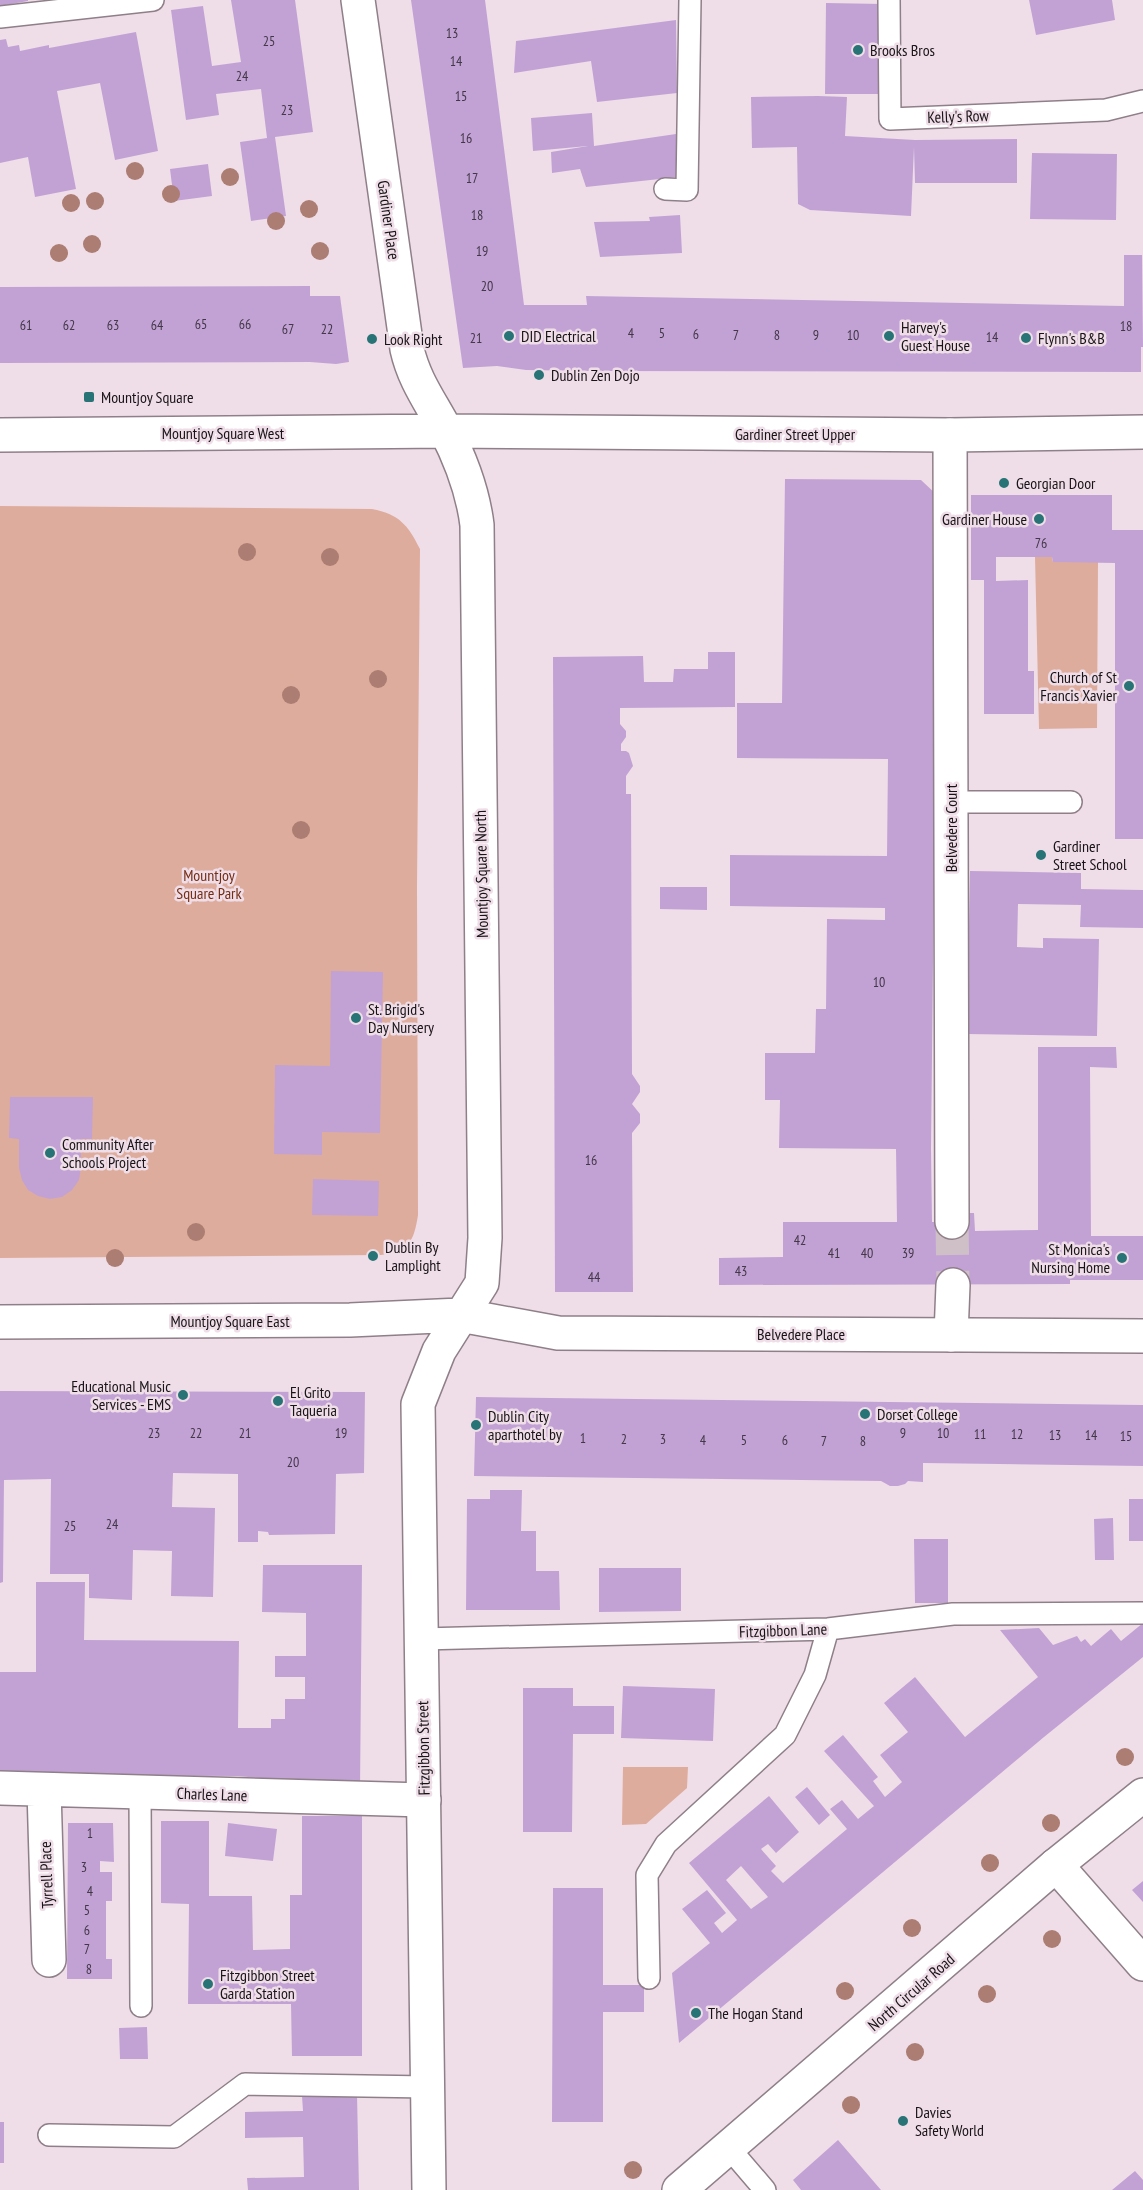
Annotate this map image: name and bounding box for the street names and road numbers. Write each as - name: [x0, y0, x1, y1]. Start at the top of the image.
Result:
- street label: Kelly's Row: [927, 105, 990, 127]
- street label: Gardiner Place: [374, 179, 404, 261]
- street label: Mountjoy Square West: [162, 423, 285, 443]
- street label: Gardiner Street Upper: [735, 424, 856, 444]
- street label: Belvedere Court: [941, 783, 961, 872]
- street label: Mountjoy Square North: [470, 810, 492, 938]
- street label: Mountjoy Square East: [170, 1311, 290, 1331]
- street label: Belvedere Place: [757, 1324, 845, 1344]
- street label: Fitzgibbon Lane: [739, 1618, 827, 1642]
- street label: Fitzgibbon Street: [412, 1700, 434, 1796]
- street label: Charles Lane: [176, 1783, 248, 1805]
- street label: Tyrrell Place: [35, 1841, 57, 1909]
- street label: North Circular Road: [864, 1949, 958, 2035]

